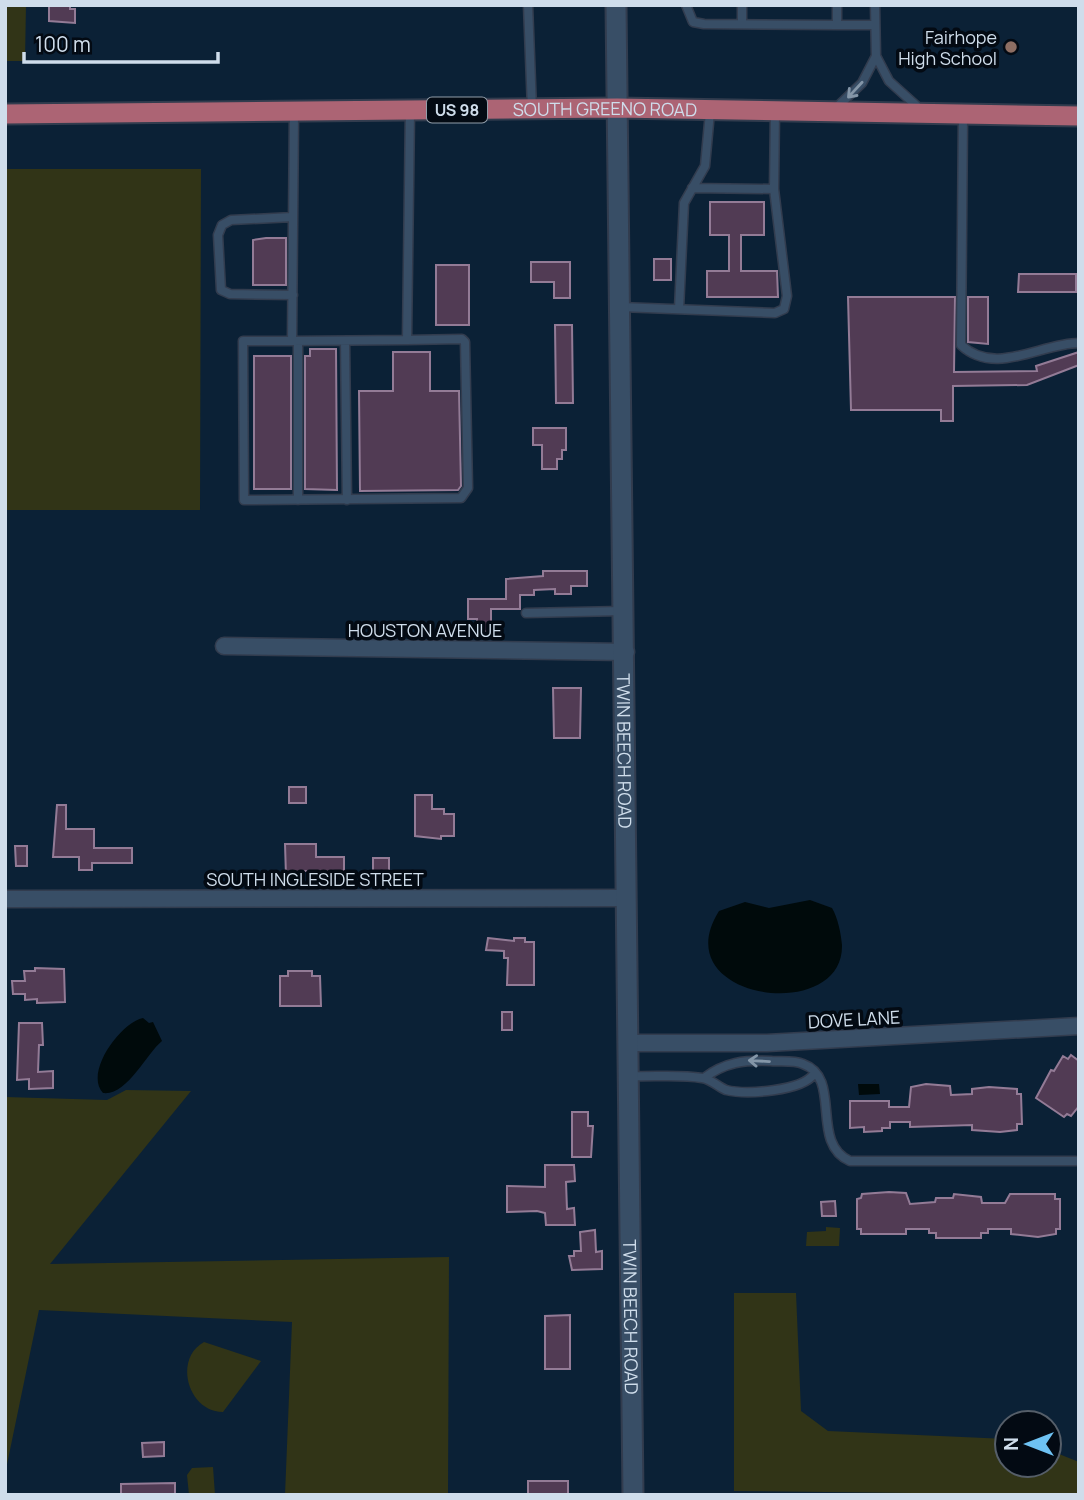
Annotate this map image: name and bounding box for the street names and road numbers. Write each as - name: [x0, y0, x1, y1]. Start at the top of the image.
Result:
- street label: SOUTH GREENO ROAD: [513, 96, 697, 121]
- road number: US 98: [427, 97, 487, 122]
- street label: HOUSTON AVENUE: [348, 618, 502, 642]
- street label: TWIN BEECH ROAD: [612, 673, 637, 829]
- street label: SOUTH INGLESIDE STREET: [206, 867, 424, 891]
- street label: DOVE LANE: [807, 1005, 901, 1033]
- street label: TWIN BEECH ROAD: [618, 1239, 644, 1395]

